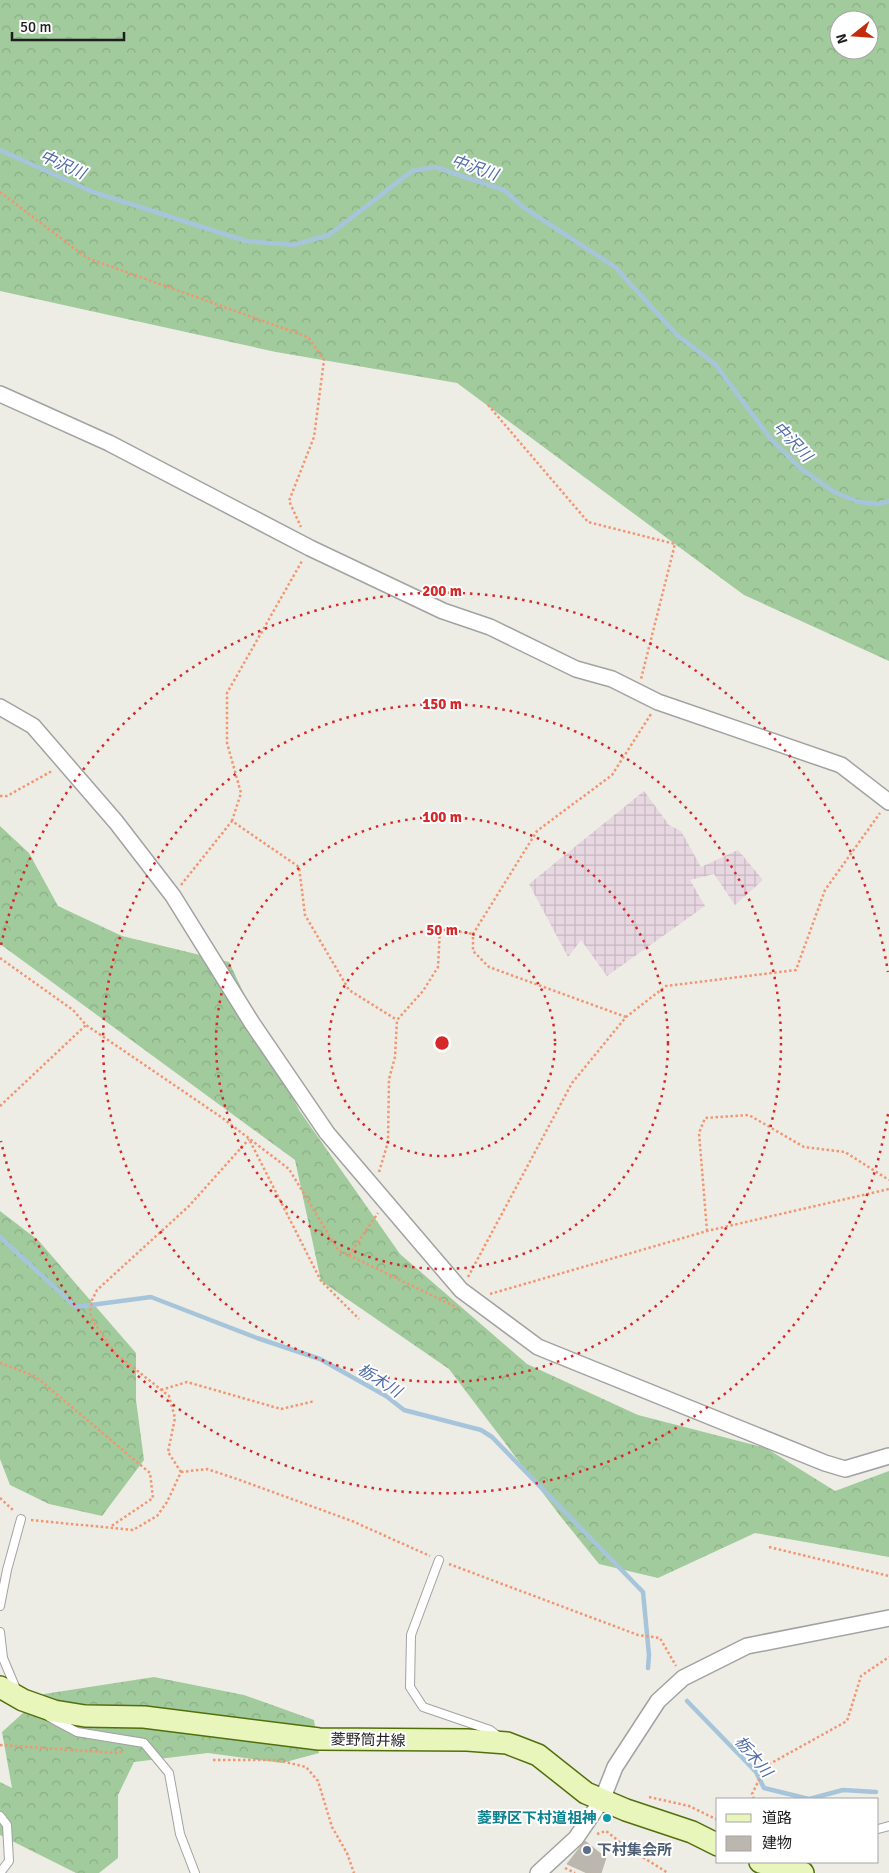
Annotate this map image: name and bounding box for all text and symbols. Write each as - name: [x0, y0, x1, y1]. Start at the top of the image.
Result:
- scale bar: [12, 10, 125, 42]
- north arrow: [829, 10, 879, 60]
- text: 50 m: [20, 18, 51, 36]
- text: N: [832, 32, 852, 46]
- water label: 中沢川: [37, 146, 90, 185]
- water label: 中沢川: [449, 151, 503, 186]
- water label: 中沢川: [768, 417, 818, 467]
- text: 200 m: [422, 582, 462, 600]
- text: 150 m: [422, 695, 462, 713]
- text: 100 m: [422, 808, 462, 826]
- text: 50 m: [426, 921, 458, 939]
- centre of rings: [433, 1034, 451, 1052]
- water label: 栃木川: [354, 1360, 407, 1403]
- street label: 菱野筒井線: [330, 1730, 406, 1750]
- water label: 栃木川: [730, 1732, 778, 1783]
- legend: [716, 1798, 879, 1863]
- place label: 菱野区下村道祖神: [477, 1809, 597, 1827]
- text: 道路: [762, 1809, 792, 1827]
- marker: 菱野区下村道祖神: [601, 1812, 613, 1824]
- text: 建物: [762, 1834, 792, 1852]
- place label: 下村集会所: [597, 1841, 672, 1859]
- marker: 下村集会所: [581, 1844, 593, 1856]

